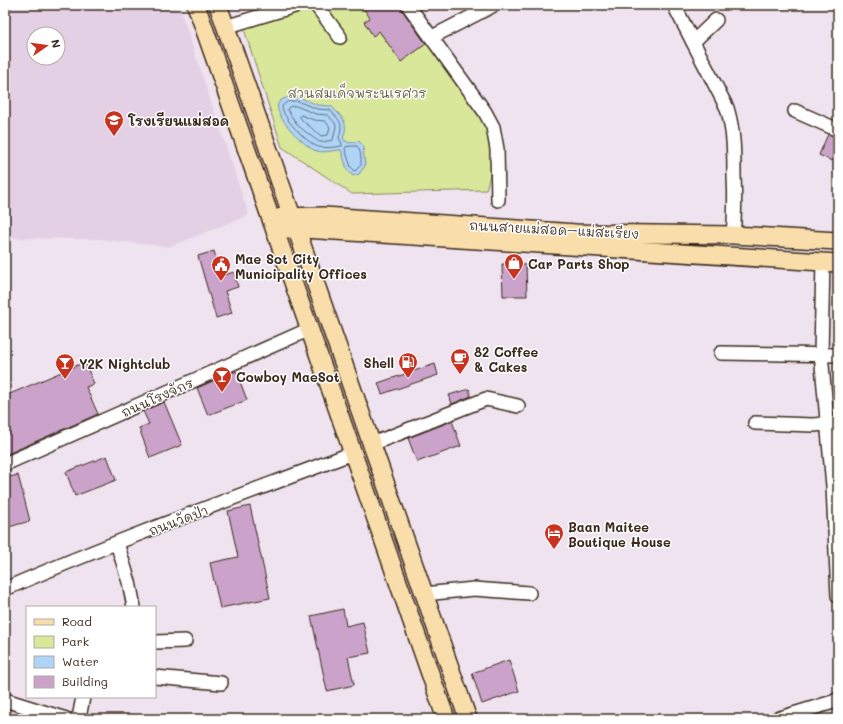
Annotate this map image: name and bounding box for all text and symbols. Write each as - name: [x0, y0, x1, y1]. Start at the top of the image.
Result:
- north arrow: [26, 26, 66, 66]
- text: N: [48, 38, 64, 49]
- park label: สวนสมเด็จพระนเรศวร: [287, 82, 427, 101]
- school or university icon: โรงเรียนแม่สอด: [103, 109, 125, 137]
- place label: โรงเรียนแม่สอด: [127, 111, 229, 129]
- street label: ถนนสายแม่สอด–แม่สะเรียง: [469, 216, 639, 242]
- place label: Mae Sot City Municipality Offices: [235, 250, 367, 283]
- shop icon: Car Parts Shop: [503, 252, 525, 280]
- public building icon: Mae Sot City Municipality Offices: [210, 254, 232, 282]
- place label: Car Parts Shop: [528, 255, 630, 272]
- place label: 82 Coffee & Cakes: [474, 343, 538, 375]
- cafe icon: 82 Coffee & Cakes: [449, 347, 471, 375]
- fuel station icon: Shell: [397, 351, 419, 379]
- bar icon: Y2K Nightclub: [54, 352, 76, 380]
- place label: Shell: [364, 354, 394, 371]
- place label: Y2K Nightclub: [79, 355, 170, 372]
- bar icon: Cowboy MaeSot: [211, 365, 233, 393]
- place label: Cowboy MaeSot: [236, 368, 340, 386]
- street label: ถนนโรงจักร: [118, 374, 196, 420]
- street label: ถนนวัดป่า: [146, 501, 210, 539]
- place label: Baan Maitee Boutique House: [568, 518, 671, 550]
- hotel icon: Baan Maitee Boutique House: [543, 522, 565, 550]
- legend: [26, 606, 156, 698]
- text: Road: [62, 613, 92, 629]
- text: Park: [62, 633, 89, 649]
- text: Water: [62, 653, 99, 669]
- text: Building: [62, 673, 108, 689]

